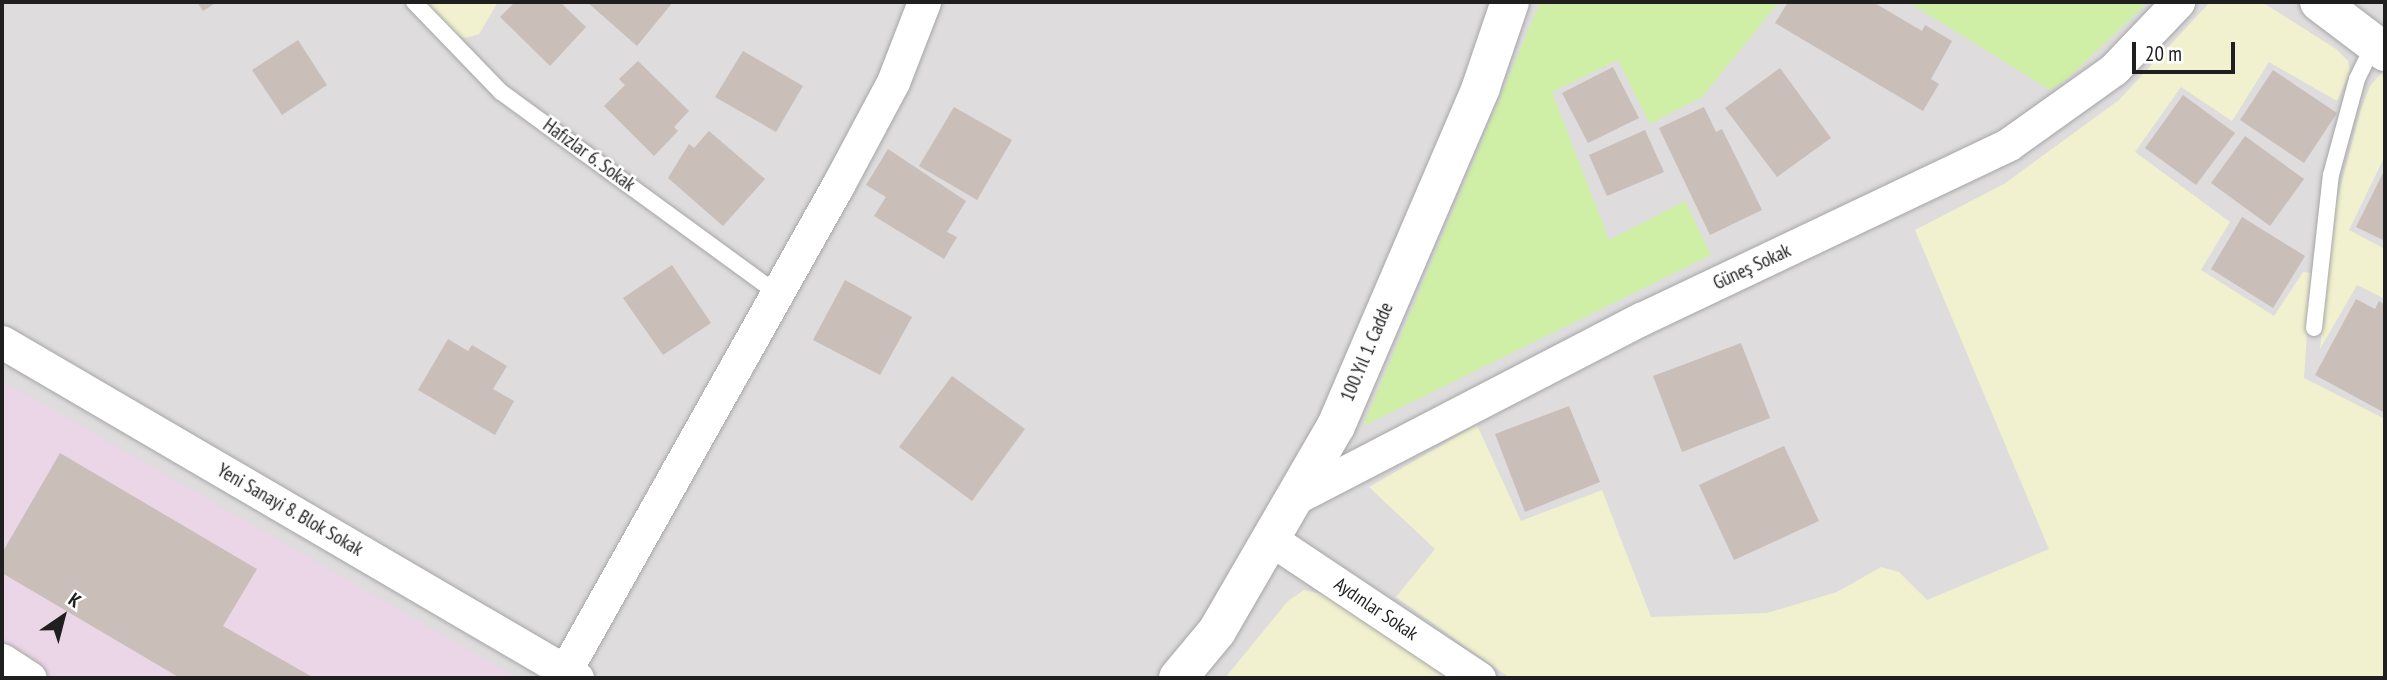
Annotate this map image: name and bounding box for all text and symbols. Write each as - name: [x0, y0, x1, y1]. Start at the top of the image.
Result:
- scale bar: [2135, 28, 2238, 72]
- text: 20 m: [2145, 40, 2182, 67]
- street label: Hafızlar 6. Sokak: [538, 114, 640, 196]
- street label: Güneş Sokak: [1710, 239, 1794, 295]
- street label: 100.Yıl 1. Cadde: [1336, 299, 1398, 405]
- street label: Yeni Sanayi 8. Blok Sokak: [212, 459, 368, 561]
- street label: Aydınlar Sokak: [1330, 573, 1422, 645]
- north arrow: [28, 582, 98, 652]
- text: K: [64, 587, 86, 612]

